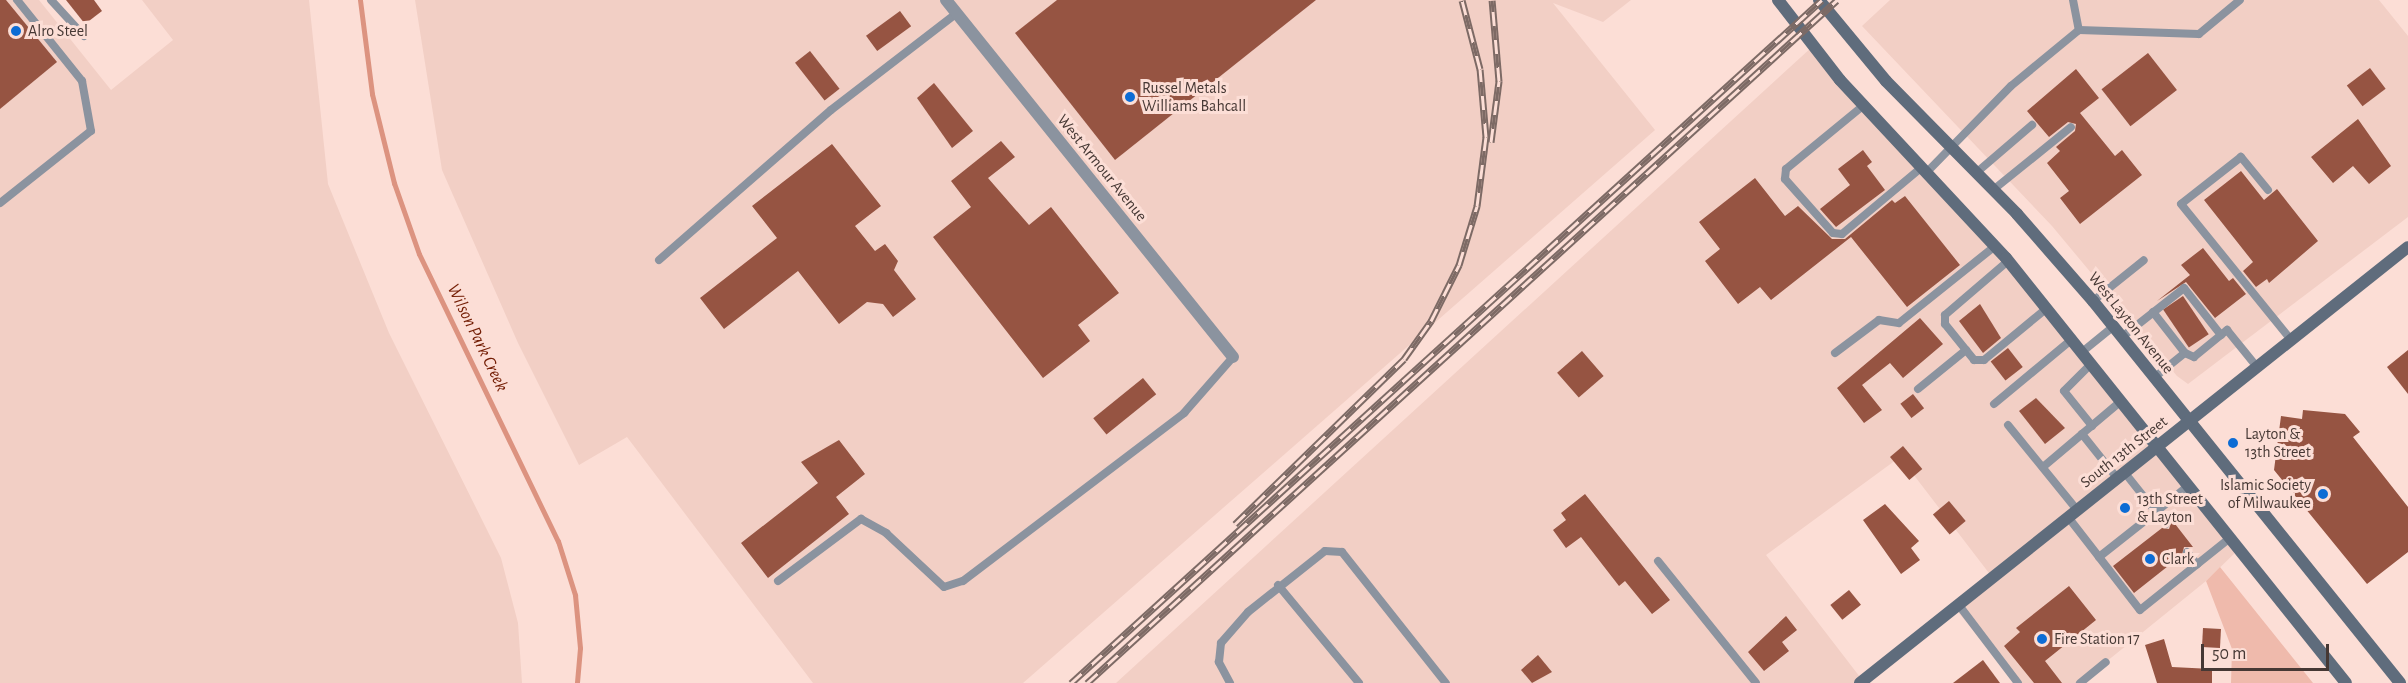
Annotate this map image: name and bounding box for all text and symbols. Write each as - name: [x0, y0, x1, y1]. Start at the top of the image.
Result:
- place label: Alro Steel: [28, 21, 88, 41]
- marker: Alro Steel: [9, 24, 23, 38]
- place label: Russel Metals Williams Bahcall: [1142, 78, 1246, 116]
- marker: Russel Metals Williams Bahcall: [1123, 90, 1137, 104]
- street label: West Armour Avenue: [1053, 111, 1151, 225]
- street label: West Layton Avenue: [2084, 268, 2178, 378]
- water label: Wilson Park Creek: [442, 281, 512, 395]
- street label: South 13th Street: [2077, 412, 2171, 492]
- place label: Layton & 13th Street: [2245, 424, 2311, 462]
- marker: Layton & 13th Street: [2226, 436, 2240, 450]
- place label: Islamic Society of Milwaukee: [2220, 475, 2311, 513]
- marker: Islamic Society of Milwaukee: [2316, 487, 2330, 501]
- place label: 13th Street & Layton: [2137, 489, 2203, 527]
- marker: 13th Street & Layton: [2118, 501, 2132, 515]
- place label: Clark: [2162, 549, 2194, 569]
- marker: Clark: [2143, 552, 2157, 566]
- place label: Fire Station 17: [2054, 629, 2140, 649]
- marker: Fire Station 17: [2035, 632, 2049, 646]
- scale bar: [2204, 632, 2332, 670]
- text: 50 m: [2212, 645, 2246, 663]

